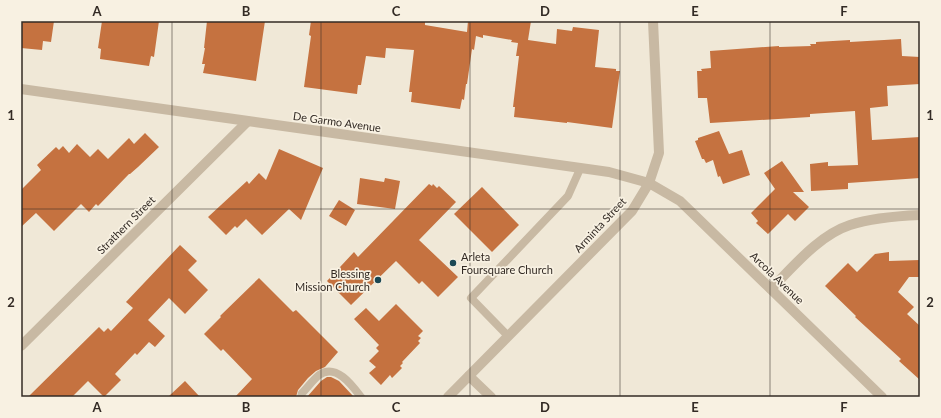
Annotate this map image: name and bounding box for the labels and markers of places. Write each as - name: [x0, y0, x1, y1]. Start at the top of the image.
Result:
- place label: Arleta Foursquare Church: [461, 250, 553, 276]
- marker: Arleta Foursquare Church: [448, 258, 458, 268]
- place label: Blessing Mission Church: [295, 267, 370, 293]
- marker: Blessing Mission Church: [373, 275, 383, 285]

